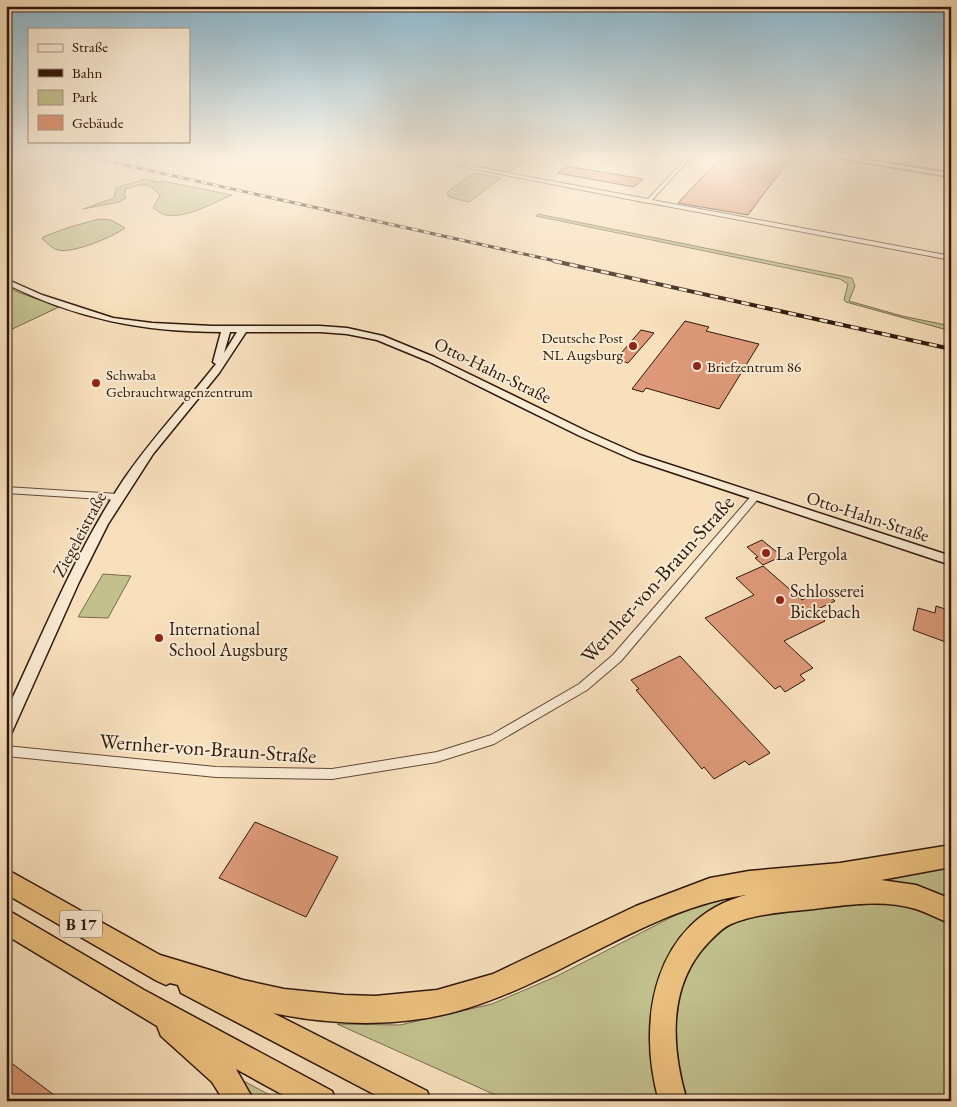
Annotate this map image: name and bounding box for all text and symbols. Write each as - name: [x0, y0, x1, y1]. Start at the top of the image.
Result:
- legend: [28, 28, 190, 142]
- text: Straße: [72, 37, 108, 56]
- text: Bahn: [72, 63, 103, 82]
- text: Park: [72, 87, 99, 106]
- text: Gebäude: [72, 113, 124, 132]
- place label: Deutsche Post NL Augsburg: [541, 328, 623, 364]
- street label: Otto-Hahn-Straße: [431, 332, 555, 408]
- marker: Deutsche Post NL Augsburg: [627, 340, 639, 352]
- place label: Briefzentrum 86: [707, 357, 801, 376]
- marker: Briefzentrum 86: [691, 360, 703, 372]
- place label: Schwaba Gebrauchtwagenzentrum: [106, 365, 253, 401]
- marker: Schwaba Gebrauchtwagenzentrum: [90, 377, 102, 389]
- street label: Otto-Hahn-Straße: [804, 485, 932, 547]
- street label: Ziegeleistraße: [47, 487, 111, 581]
- street label: Wernher-von-Braun-Straße: [574, 489, 740, 669]
- place label: La Pergola: [776, 542, 848, 565]
- marker: La Pergola: [760, 547, 772, 559]
- place label: Schlosserei Bickebach: [790, 579, 865, 623]
- marker: Schlosserei Bickebach: [774, 594, 786, 606]
- place label: International School Augsburg: [169, 617, 288, 661]
- marker: International School Augsburg: [153, 632, 165, 644]
- street label: Wernher-von-Braun-Straße: [99, 727, 317, 769]
- road number: B 17: [60, 911, 102, 938]

